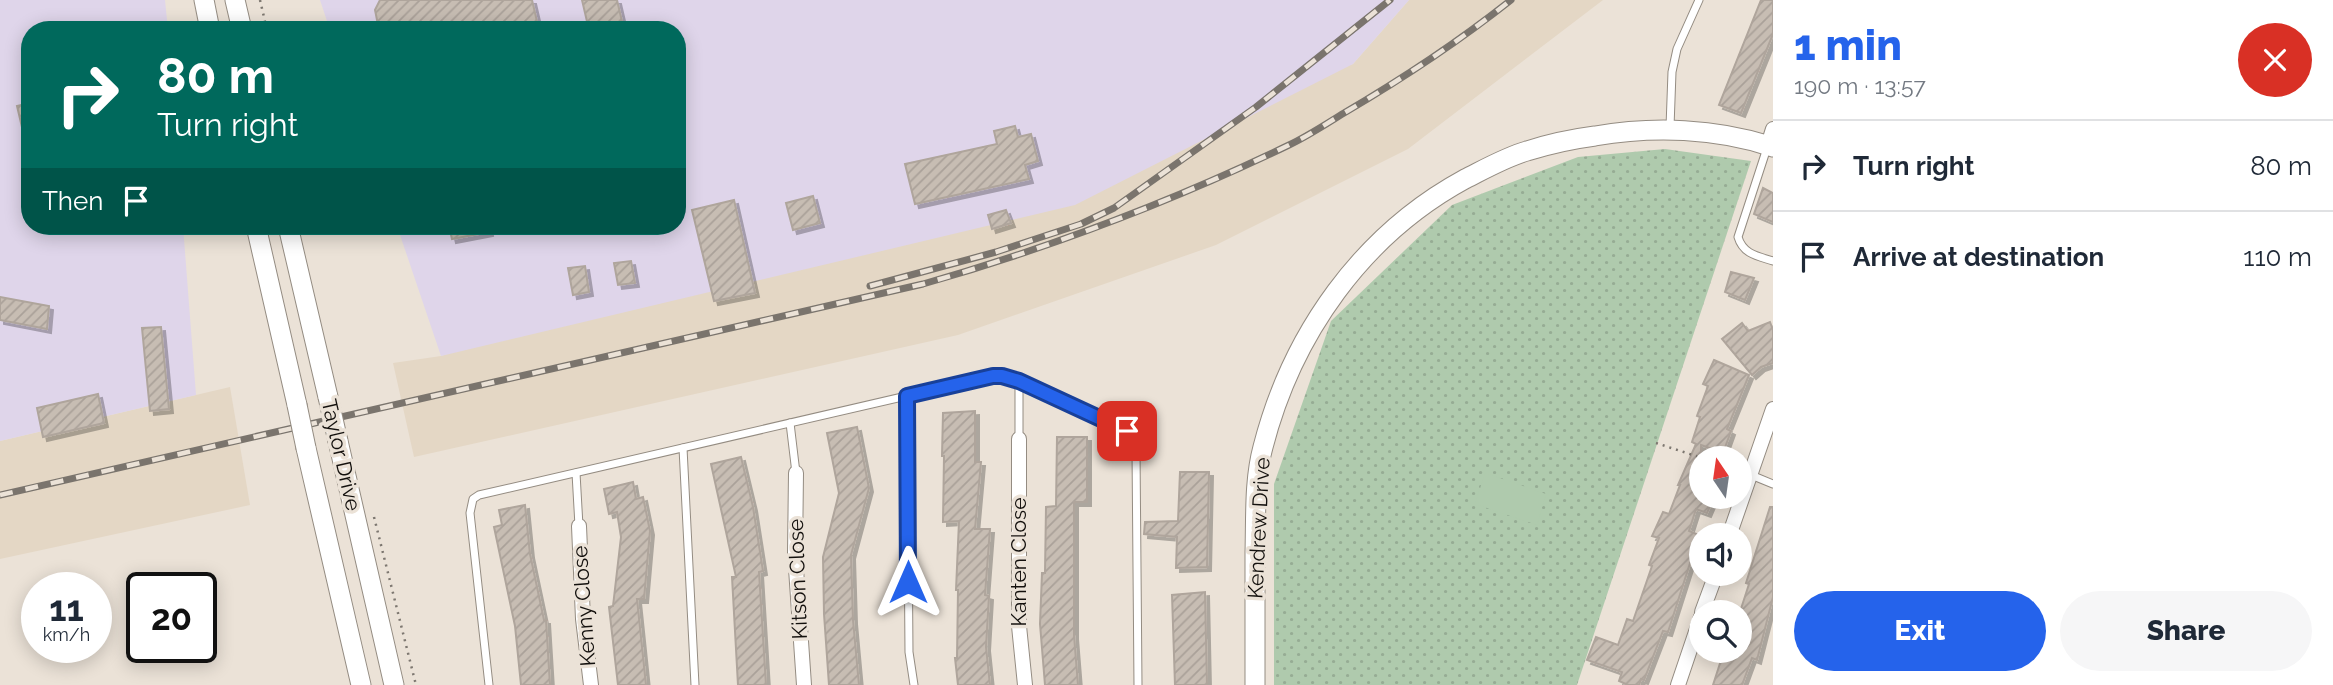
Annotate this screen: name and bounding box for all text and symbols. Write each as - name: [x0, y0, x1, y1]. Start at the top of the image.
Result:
- text: 1 min: [1794, 21, 1902, 70]
- button: close: [2238, 23, 2312, 97]
- text: 80 m: [157, 47, 274, 104]
- icon: right: [42, 49, 133, 140]
- text: 190 m · 13:57: [1794, 72, 1926, 99]
- text: Turn right: [157, 106, 298, 143]
- icon: right: [1794, 147, 1832, 185]
- text: Turn right: [1853, 151, 1974, 181]
- text: 80 m: [2250, 151, 2312, 181]
- icon: arrive: [117, 182, 155, 220]
- text: Then: [42, 186, 103, 216]
- icon: arrive: [1794, 238, 1832, 276]
- text: Arrive at destination: [1853, 242, 2104, 272]
- text: 110 m: [2243, 242, 2312, 272]
- street label: Taylor Drive: [317, 397, 366, 513]
- pin: [1097, 401, 1157, 461]
- icon: arrive: [1108, 412, 1146, 450]
- north arrow: [1689, 446, 1752, 509]
- map controls: [1689, 446, 1752, 663]
- street label: Kendrew Drive: [1242, 457, 1275, 599]
- street label: Kanten Close: [1006, 498, 1031, 626]
- street label: Kitson Close: [783, 518, 812, 640]
- button: sound: [1689, 523, 1752, 586]
- street label: Kenny Close: [567, 545, 600, 667]
- position arrow: [871, 545, 945, 619]
- speed limit sign: 20: [126, 572, 217, 663]
- text: 11: [49, 588, 84, 629]
- button: Exit: [1794, 591, 2046, 671]
- button: Share: [2060, 591, 2312, 671]
- button: search: [1689, 600, 1752, 663]
- text: km/h: [43, 624, 90, 645]

